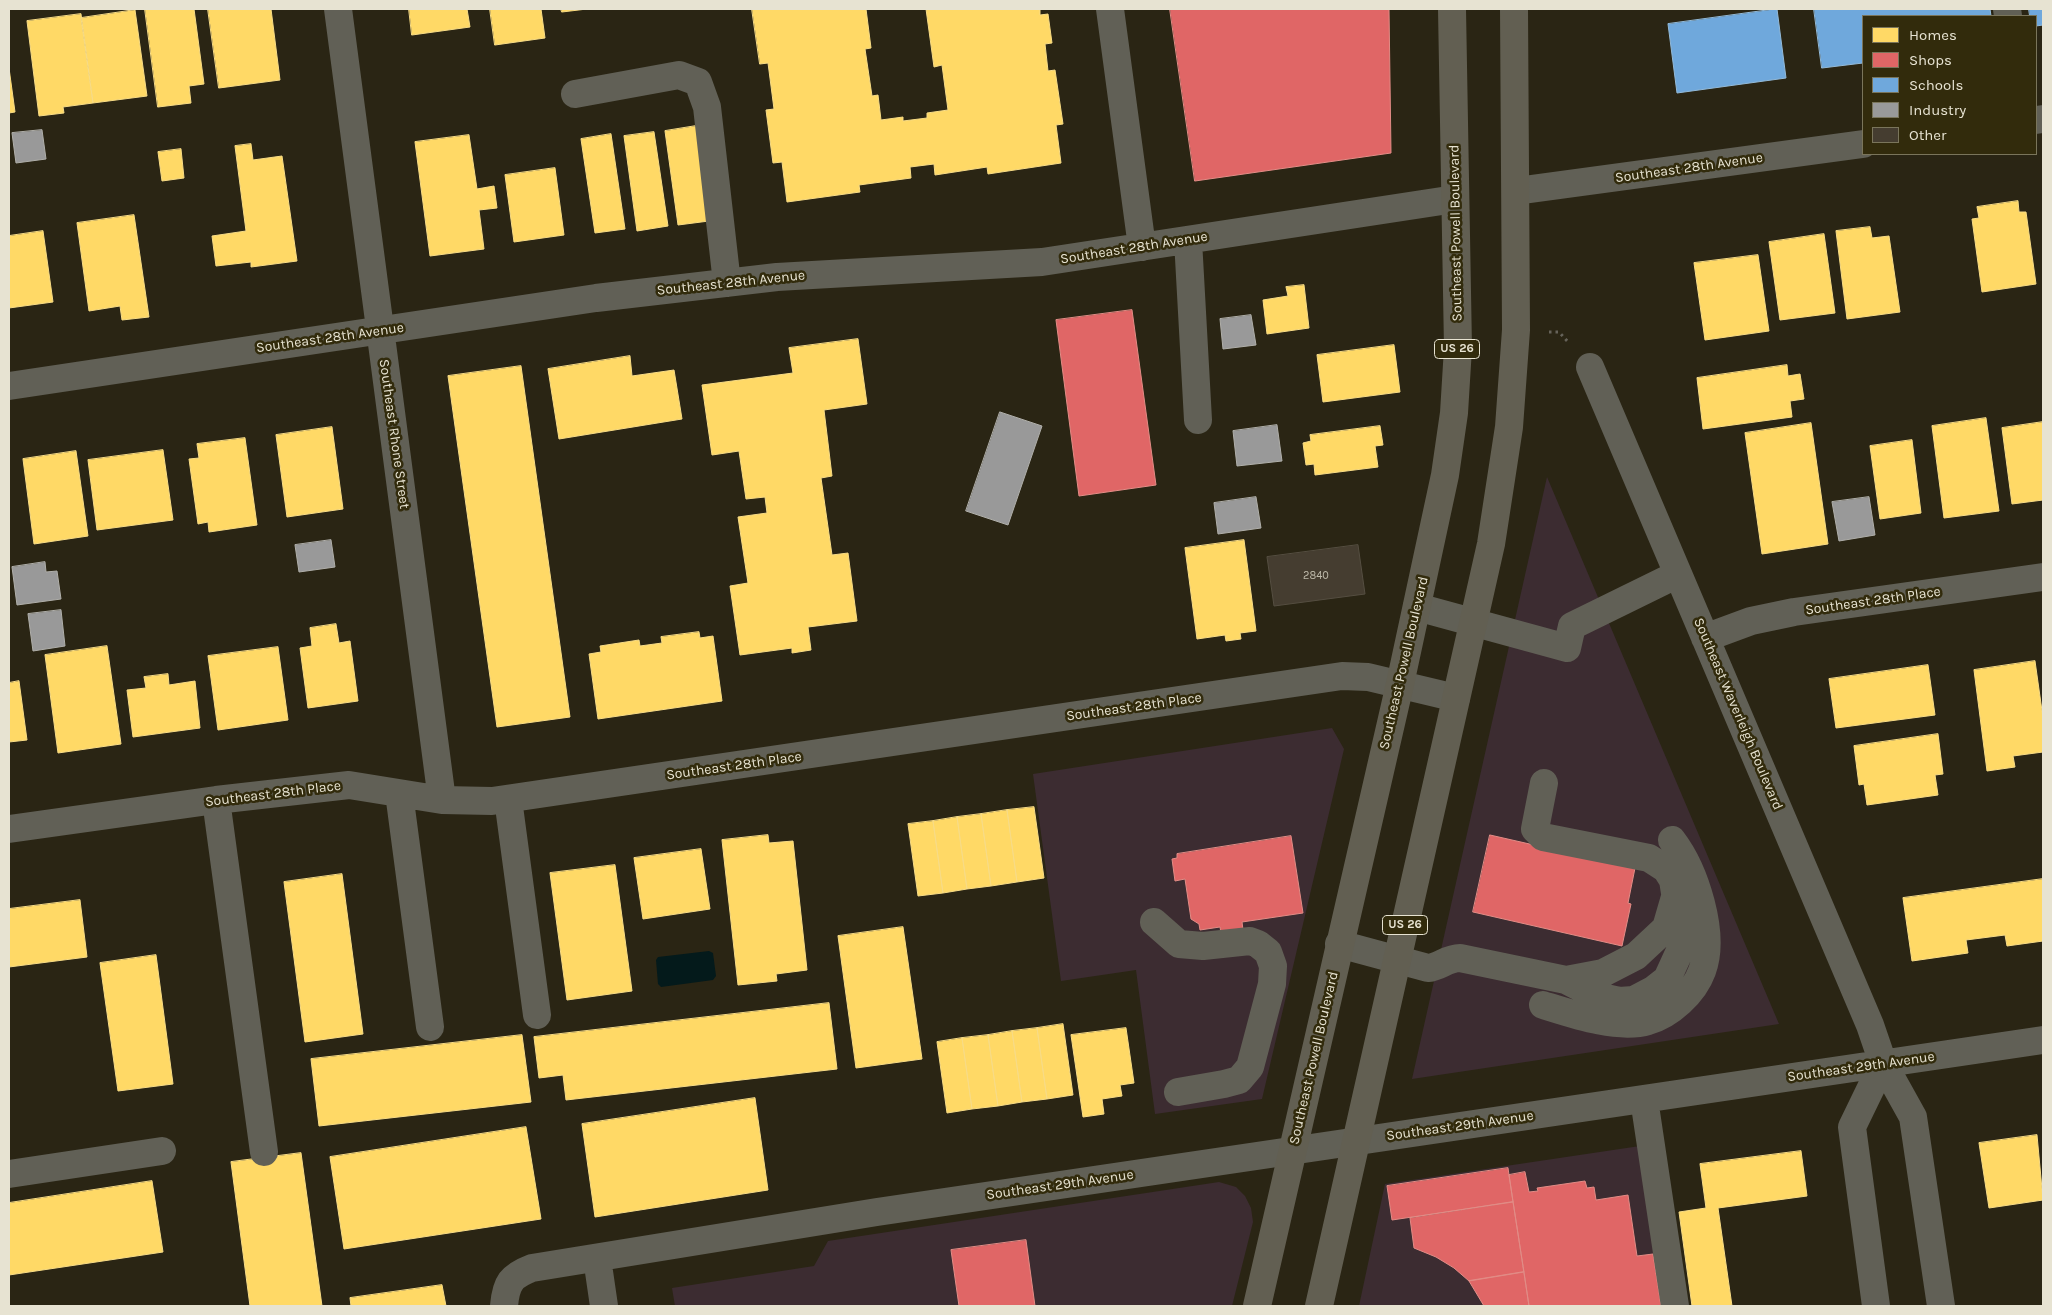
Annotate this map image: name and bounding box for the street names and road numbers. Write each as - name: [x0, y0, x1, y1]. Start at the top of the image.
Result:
- street label: Southeast Powell Boulevard: [1446, 144, 1466, 322]
- street label: Southeast 28th Avenue: [1614, 149, 1764, 187]
- street label: Southeast 28th Avenue: [1059, 228, 1209, 268]
- street label: Southeast 28th Avenue: [656, 267, 806, 299]
- street label: Southeast 28th Avenue: [255, 319, 405, 357]
- road number: US 26: [1434, 339, 1480, 358]
- street label: Southeast Rhone Street: [375, 358, 413, 510]
- street label: Southeast Powell Boulevard: [1376, 575, 1432, 751]
- street label: Southeast 28th Place: [1804, 583, 1942, 619]
- street label: Southeast Waverleigh Boulevard: [1690, 615, 1786, 813]
- street label: Southeast 28th Place: [1065, 689, 1203, 725]
- street label: Southeast 28th Place: [665, 748, 803, 784]
- street label: Southeast 28th Place: [204, 777, 342, 811]
- road number: US 26: [1382, 916, 1428, 934]
- street label: Southeast Powell Boulevard: [1286, 970, 1342, 1146]
- street label: Southeast 29th Avenue: [1786, 1048, 1936, 1086]
- street label: Southeast 29th Avenue: [1385, 1107, 1535, 1145]
- street label: Southeast 29th Avenue: [985, 1166, 1135, 1204]

